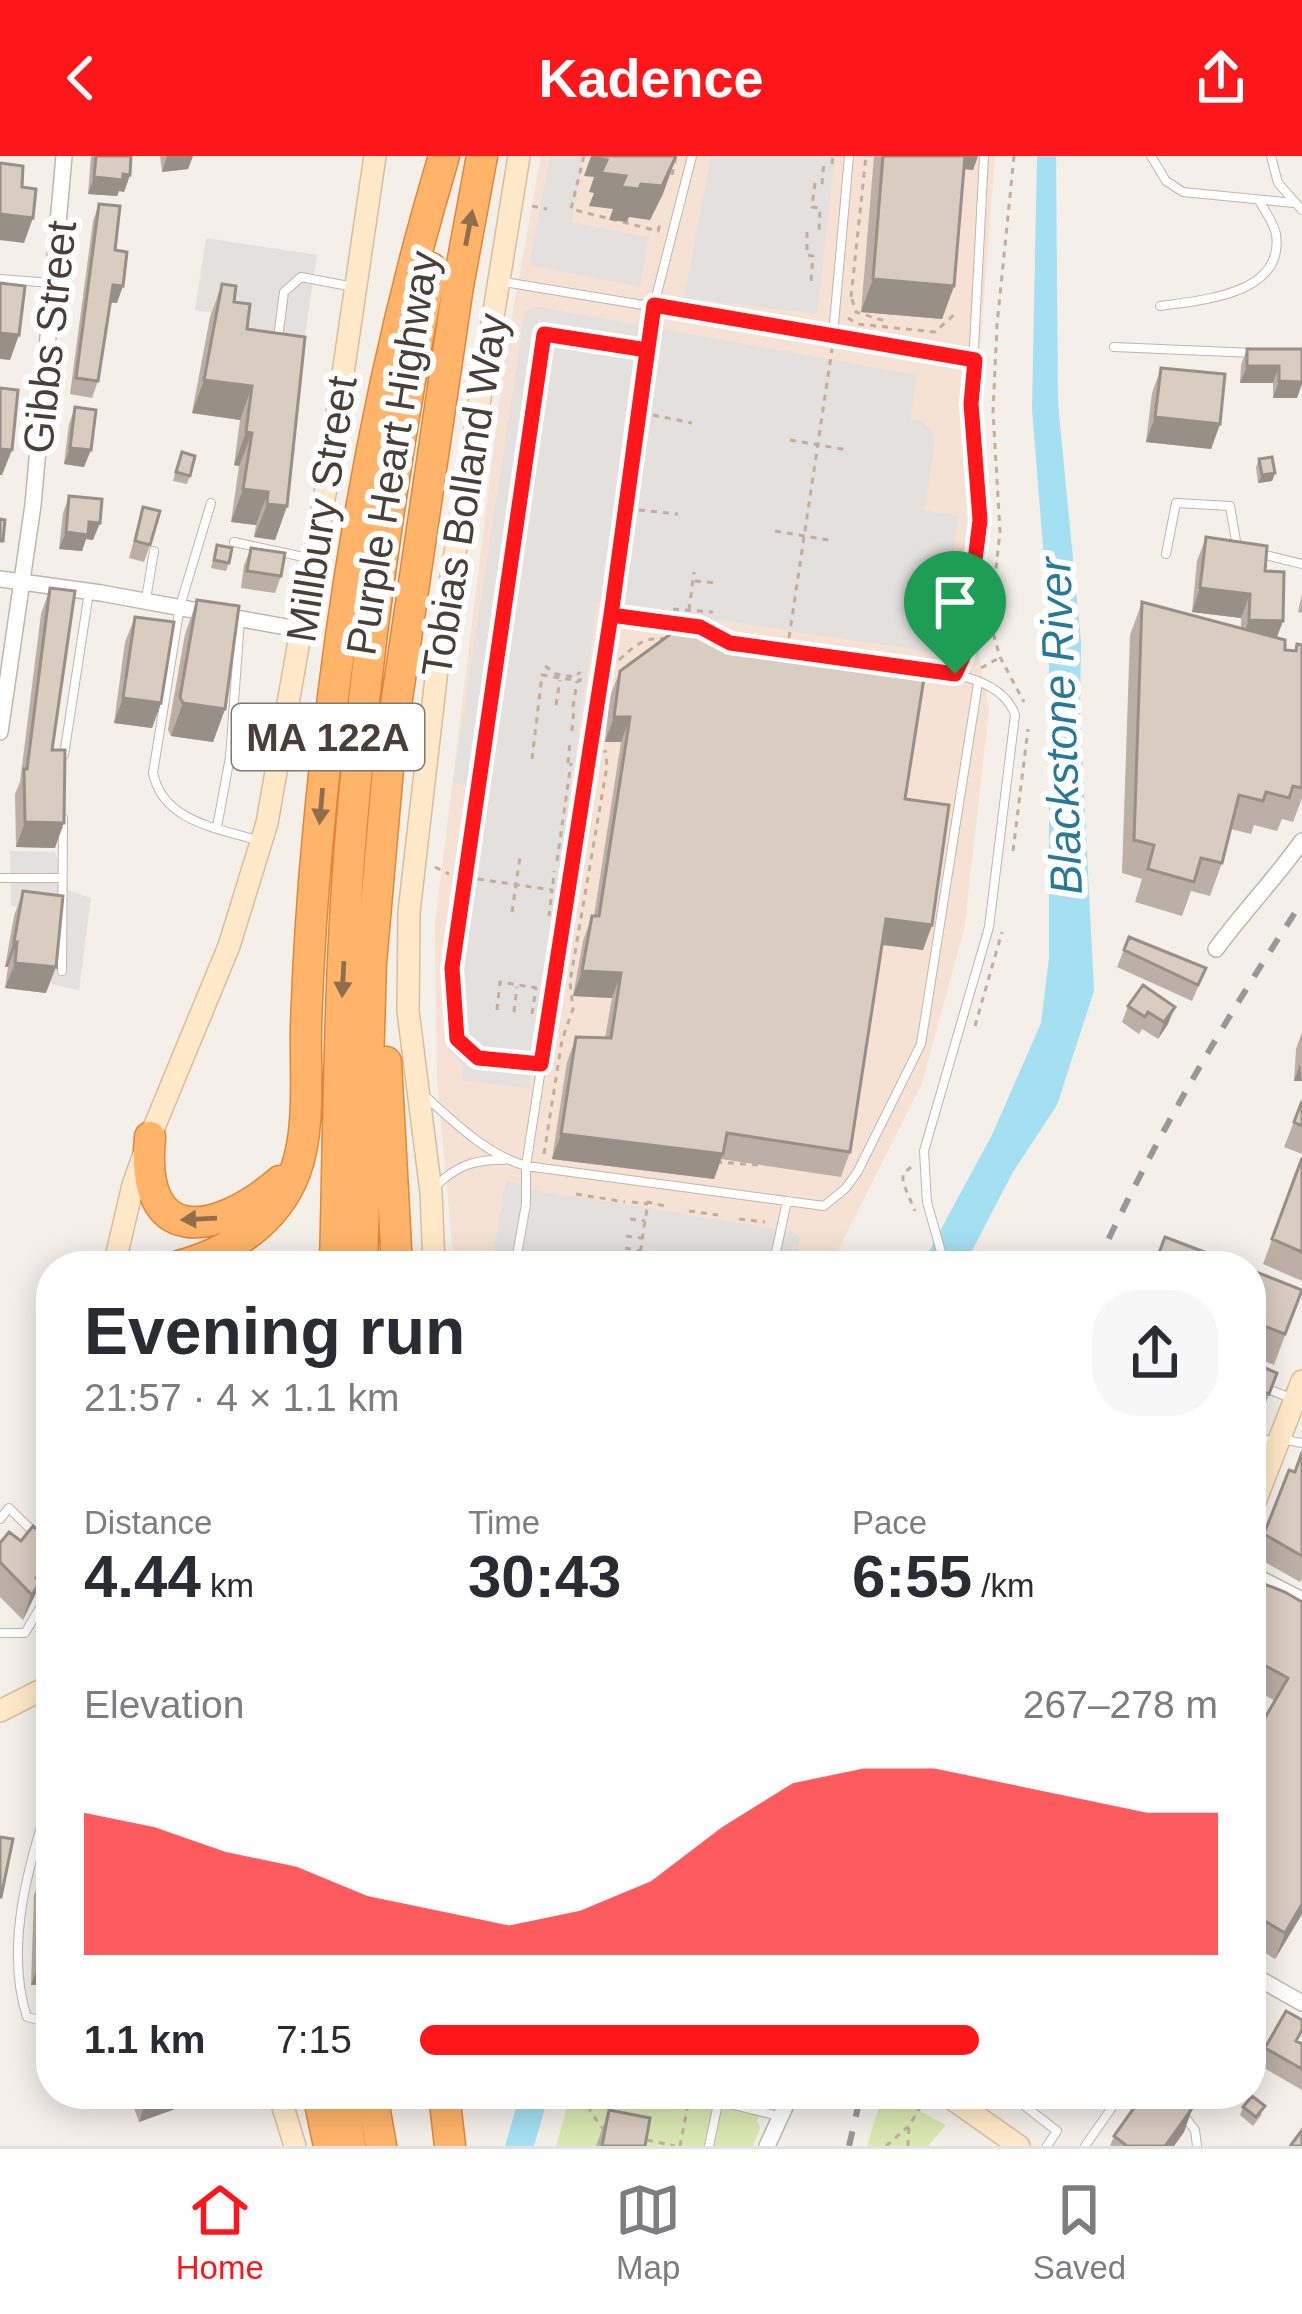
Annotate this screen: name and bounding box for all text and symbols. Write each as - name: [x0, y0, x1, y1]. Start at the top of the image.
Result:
- icon: back: [48, 45, 114, 111]
- icon: share: [1188, 45, 1254, 111]
- text: Kadence: [538, 48, 764, 108]
- one-way arrow: [460, 209, 479, 246]
- street label: Gibbs Street: [14, 218, 85, 456]
- street label: Purple Heart Highway: [337, 248, 448, 658]
- street label: Tobias Bolland Way: [413, 310, 516, 680]
- street label: Millbury Street: [277, 373, 366, 645]
- pin: [904, 551, 1006, 674]
- water label: Blackstone River: [1029, 554, 1092, 896]
- icon: arrive: [922, 569, 988, 635]
- road number: MA 122A: [232, 704, 424, 770]
- one-way arrow: [311, 788, 330, 825]
- one-way arrow: [333, 961, 352, 999]
- one-way arrow: [180, 1210, 218, 1229]
- button: share: [1092, 1290, 1218, 1416]
- text: Evening run: [84, 1294, 465, 1368]
- text: 21:57 · 4 × 1.1 km: [84, 1376, 399, 1419]
- text: Distance: [84, 1504, 212, 1541]
- text: Time: [468, 1504, 540, 1541]
- text: Pace: [852, 1504, 927, 1541]
- text: 4.44: [84, 1543, 201, 1610]
- text: 30:43: [468, 1543, 621, 1610]
- text: 6:55: [852, 1543, 972, 1610]
- text: km: [201, 1567, 254, 1604]
- text: /km: [972, 1567, 1034, 1604]
- text: Elevation: [84, 1683, 244, 1726]
- text: 267–278 m: [1023, 1683, 1218, 1726]
- text: 1.1 km: [84, 2018, 205, 2061]
- text: 7:15: [276, 2018, 352, 2061]
- tab: Home: [176, 2177, 264, 2287]
- tab: Map: [615, 2177, 681, 2287]
- tab: Saved: [1033, 2177, 1126, 2287]

